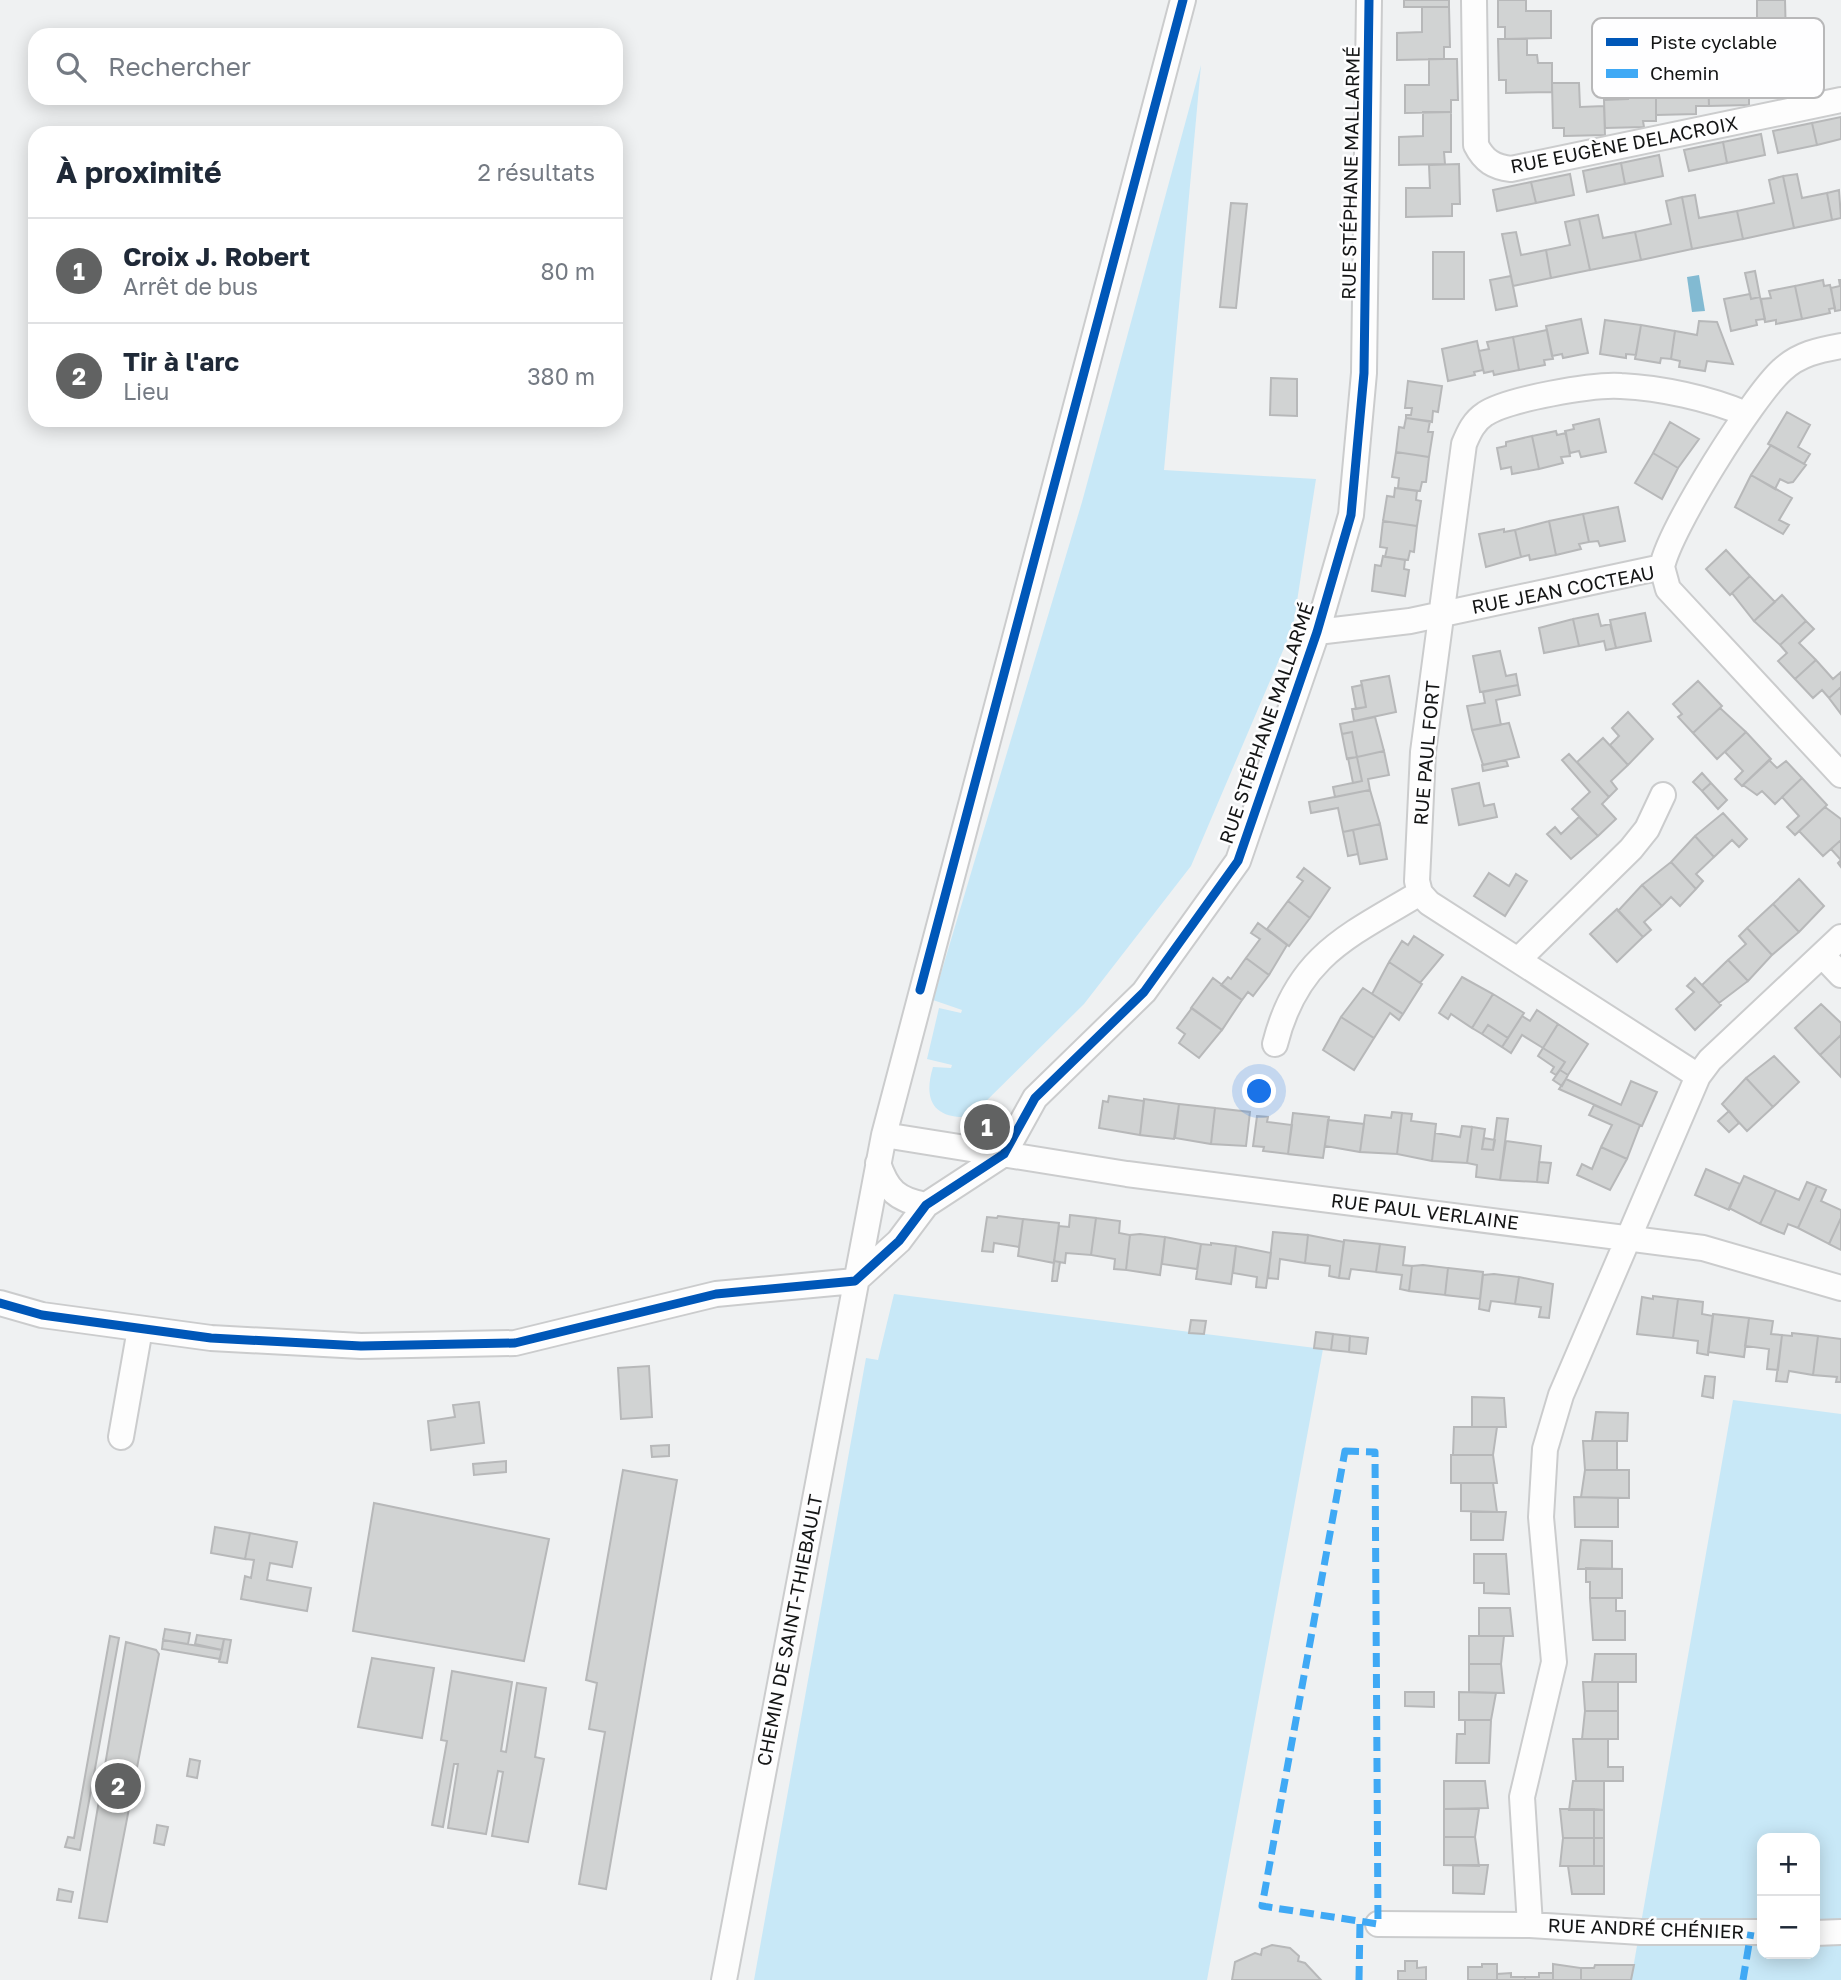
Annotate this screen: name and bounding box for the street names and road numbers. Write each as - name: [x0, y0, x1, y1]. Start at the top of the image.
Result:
- street label: RUE STÉPHANE MALLARMÉ: [1336, 46, 1364, 300]
- street label: RUE EUGÈNE DELACROIX: [1508, 111, 1740, 177]
- street label: RUE JEAN COCTEAU: [1470, 560, 1656, 618]
- street label: RUE STÉPHANE MALLARMÉ: [1214, 599, 1318, 847]
- street label: RUE PAUL FORT: [1408, 679, 1444, 826]
- street label: RUE PAUL VERLAINE: [1330, 1188, 1520, 1234]
- street label: CHEMIN DE SAINT-THIEBAULT: [751, 1492, 827, 1768]
- street label: RUE ANDRÉ CHÉNIER: [1547, 1913, 1745, 1943]

